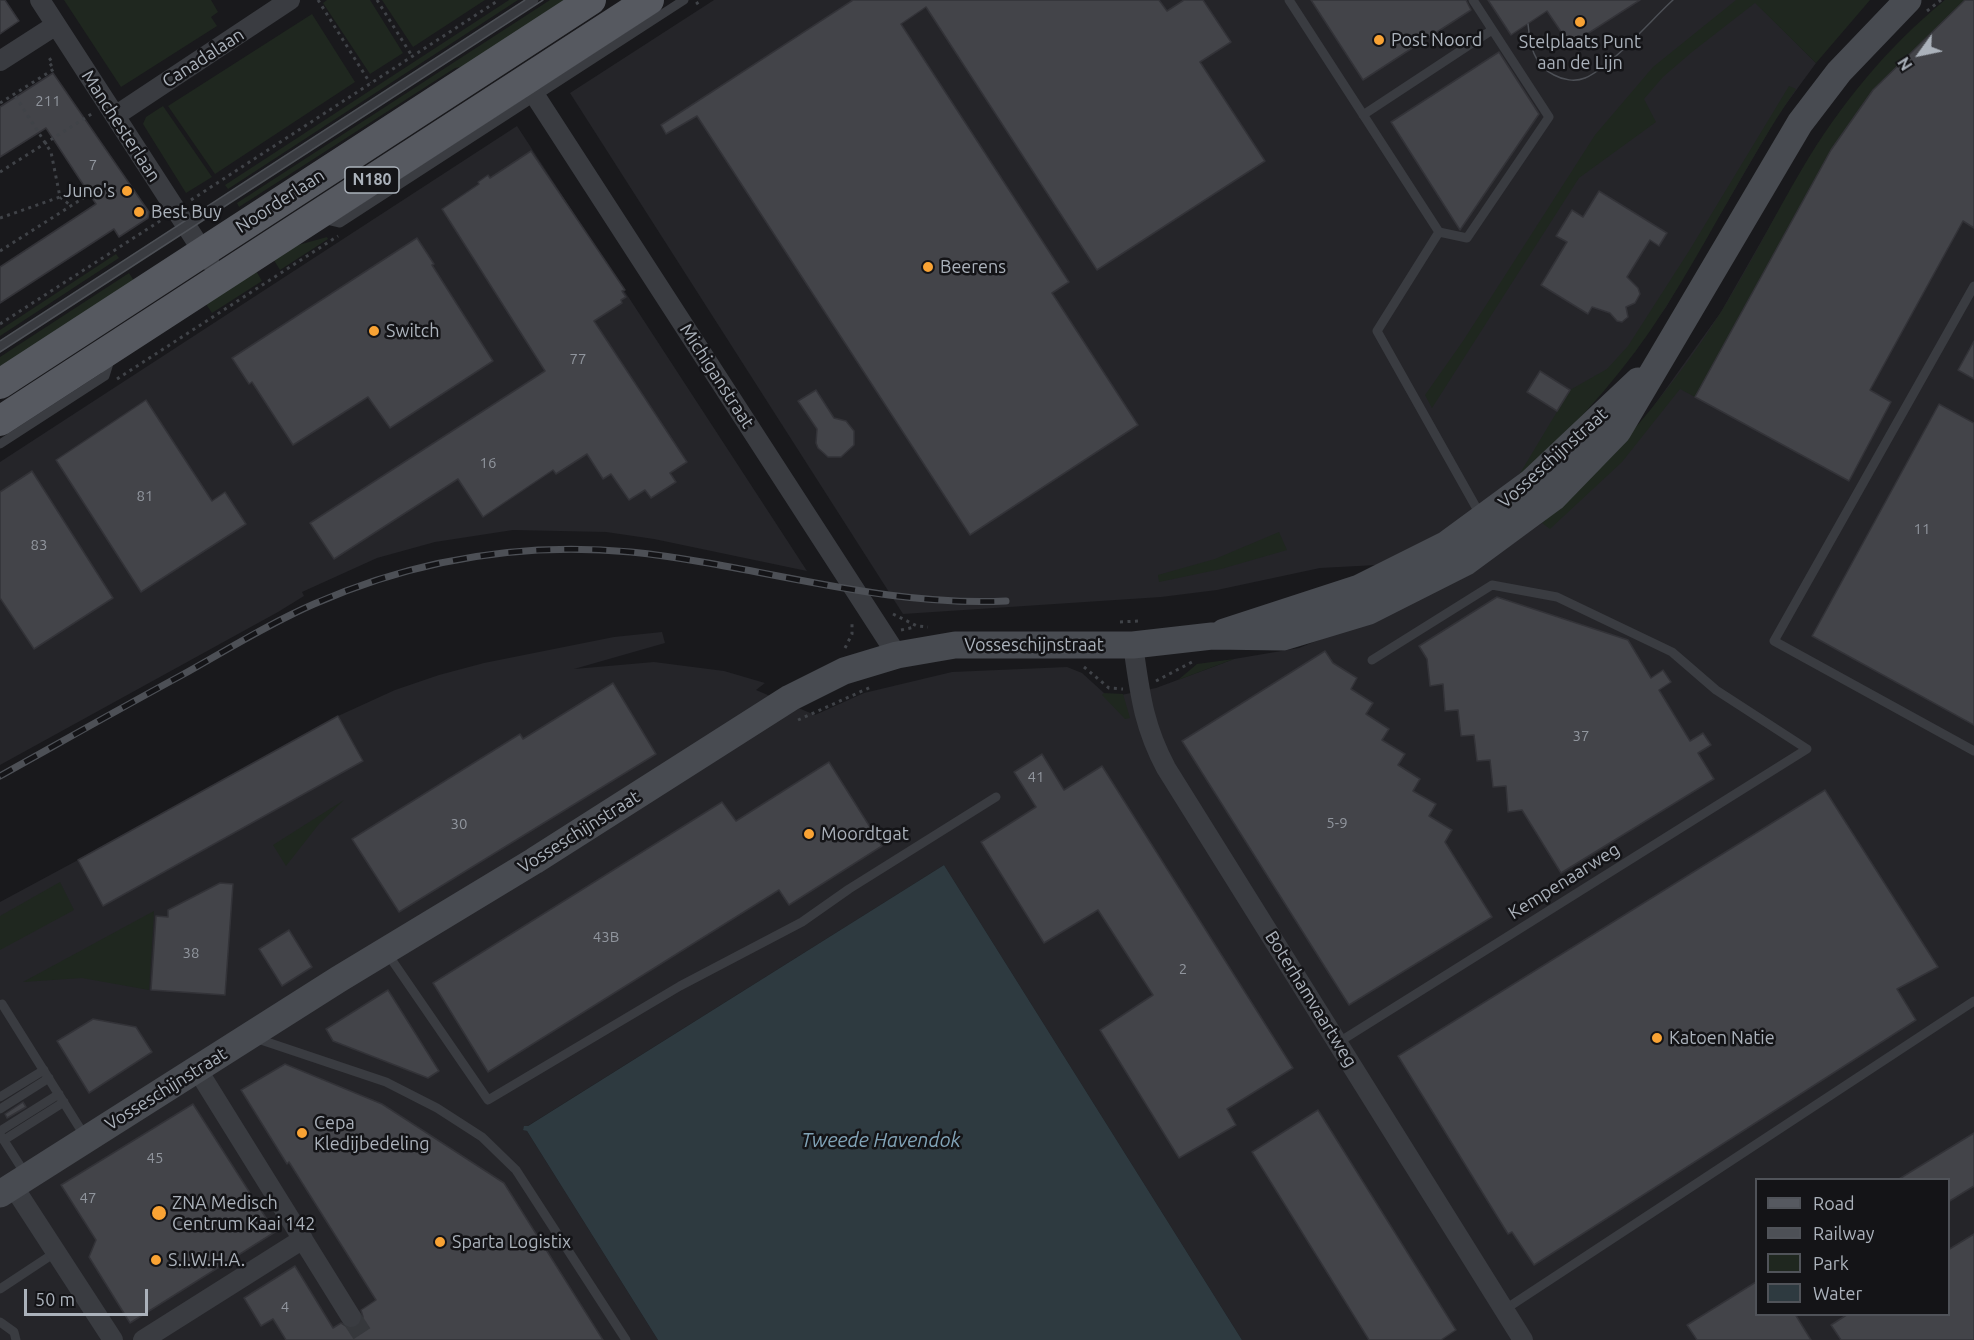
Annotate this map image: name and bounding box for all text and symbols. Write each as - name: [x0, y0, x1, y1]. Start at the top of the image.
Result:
- marker: Stelplaats Punt aan de Lijn: [1573, 15, 1587, 29]
- street label: Canadalaan: [158, 24, 248, 92]
- north arrow: [1890, 24, 1950, 84]
- place label: Post Noord: [1391, 29, 1482, 51]
- place label: Stelplaats Punt aan de Lijn: [1519, 31, 1641, 74]
- marker: Post Noord: [1372, 33, 1386, 47]
- text: N: [1894, 54, 1916, 74]
- street label: Manchesterlaan: [77, 66, 165, 186]
- house number: 211: [35, 92, 61, 110]
- house number: 7: [89, 156, 97, 174]
- street label: Noorderlaan: [232, 164, 328, 238]
- road number: N180: [345, 167, 399, 193]
- place label: Juno's: [63, 180, 115, 202]
- marker: Juno's: [120, 184, 134, 198]
- place label: Best Buy: [151, 201, 222, 223]
- marker: Best Buy: [132, 205, 146, 219]
- place label: Beerens: [940, 256, 1006, 278]
- marker: Beerens: [921, 260, 935, 274]
- place label: Switch: [386, 320, 439, 342]
- street label: Michiganstraat: [675, 320, 759, 432]
- marker: Switch: [367, 324, 381, 338]
- house number: 77: [570, 350, 586, 368]
- street label: Vosseschijnstraat: [1494, 403, 1612, 513]
- house number: 16: [480, 454, 496, 472]
- house number: 81: [137, 487, 153, 505]
- house number: 11: [1914, 520, 1930, 538]
- house number: 83: [31, 536, 47, 554]
- street label: Vosseschijnstraat: [964, 634, 1104, 656]
- house number: 37: [1573, 727, 1589, 745]
- house number: 41: [1028, 768, 1044, 786]
- street label: Vosseschijnstraat: [514, 786, 644, 878]
- house number: 5-9: [1326, 814, 1348, 832]
- house number: 30: [451, 815, 467, 833]
- place label: Moordtgat: [821, 823, 909, 845]
- marker: Moordtgat: [802, 827, 816, 841]
- street label: Kempenaarweg: [1504, 838, 1624, 924]
- street label: Boterhamvaartweg: [1260, 927, 1362, 1071]
- house number: 43B: [593, 928, 619, 946]
- house number: 38: [183, 944, 199, 962]
- house number: 2: [1179, 960, 1187, 978]
- place label: Katoen Natie: [1669, 1027, 1775, 1049]
- marker: Katoen Natie: [1650, 1031, 1664, 1045]
- street label: Vosseschijnstraat: [101, 1043, 231, 1135]
- place label: Cepa Kledijbedeling: [314, 1112, 430, 1154]
- marker: Cepa Kledijbedeling: [295, 1126, 309, 1140]
- water label: Tweede Havendok: [801, 1128, 961, 1152]
- house number: 45: [147, 1149, 163, 1167]
- legend: [1755, 1178, 1950, 1316]
- house number: 47: [80, 1189, 96, 1207]
- place label: ZNA Medisch Centrum Kaai 142: [172, 1192, 315, 1234]
- text: Road: [1813, 1193, 1855, 1213]
- marker: ZNA Medisch Centrum Kaai 142: [150, 1204, 168, 1222]
- text: Railway: [1813, 1223, 1874, 1243]
- place label: Sparta Logistix: [452, 1231, 571, 1253]
- marker: Sparta Logistix: [433, 1235, 447, 1249]
- place label: S.I.W.H.A.: [168, 1249, 245, 1271]
- marker: S.I.W.H.A.: [149, 1253, 163, 1267]
- text: Park: [1813, 1253, 1849, 1273]
- scale bar: [27, 1277, 152, 1315]
- text: Water: [1813, 1283, 1862, 1303]
- text: 50 m: [35, 1289, 75, 1309]
- house number: 4: [281, 1298, 289, 1316]

